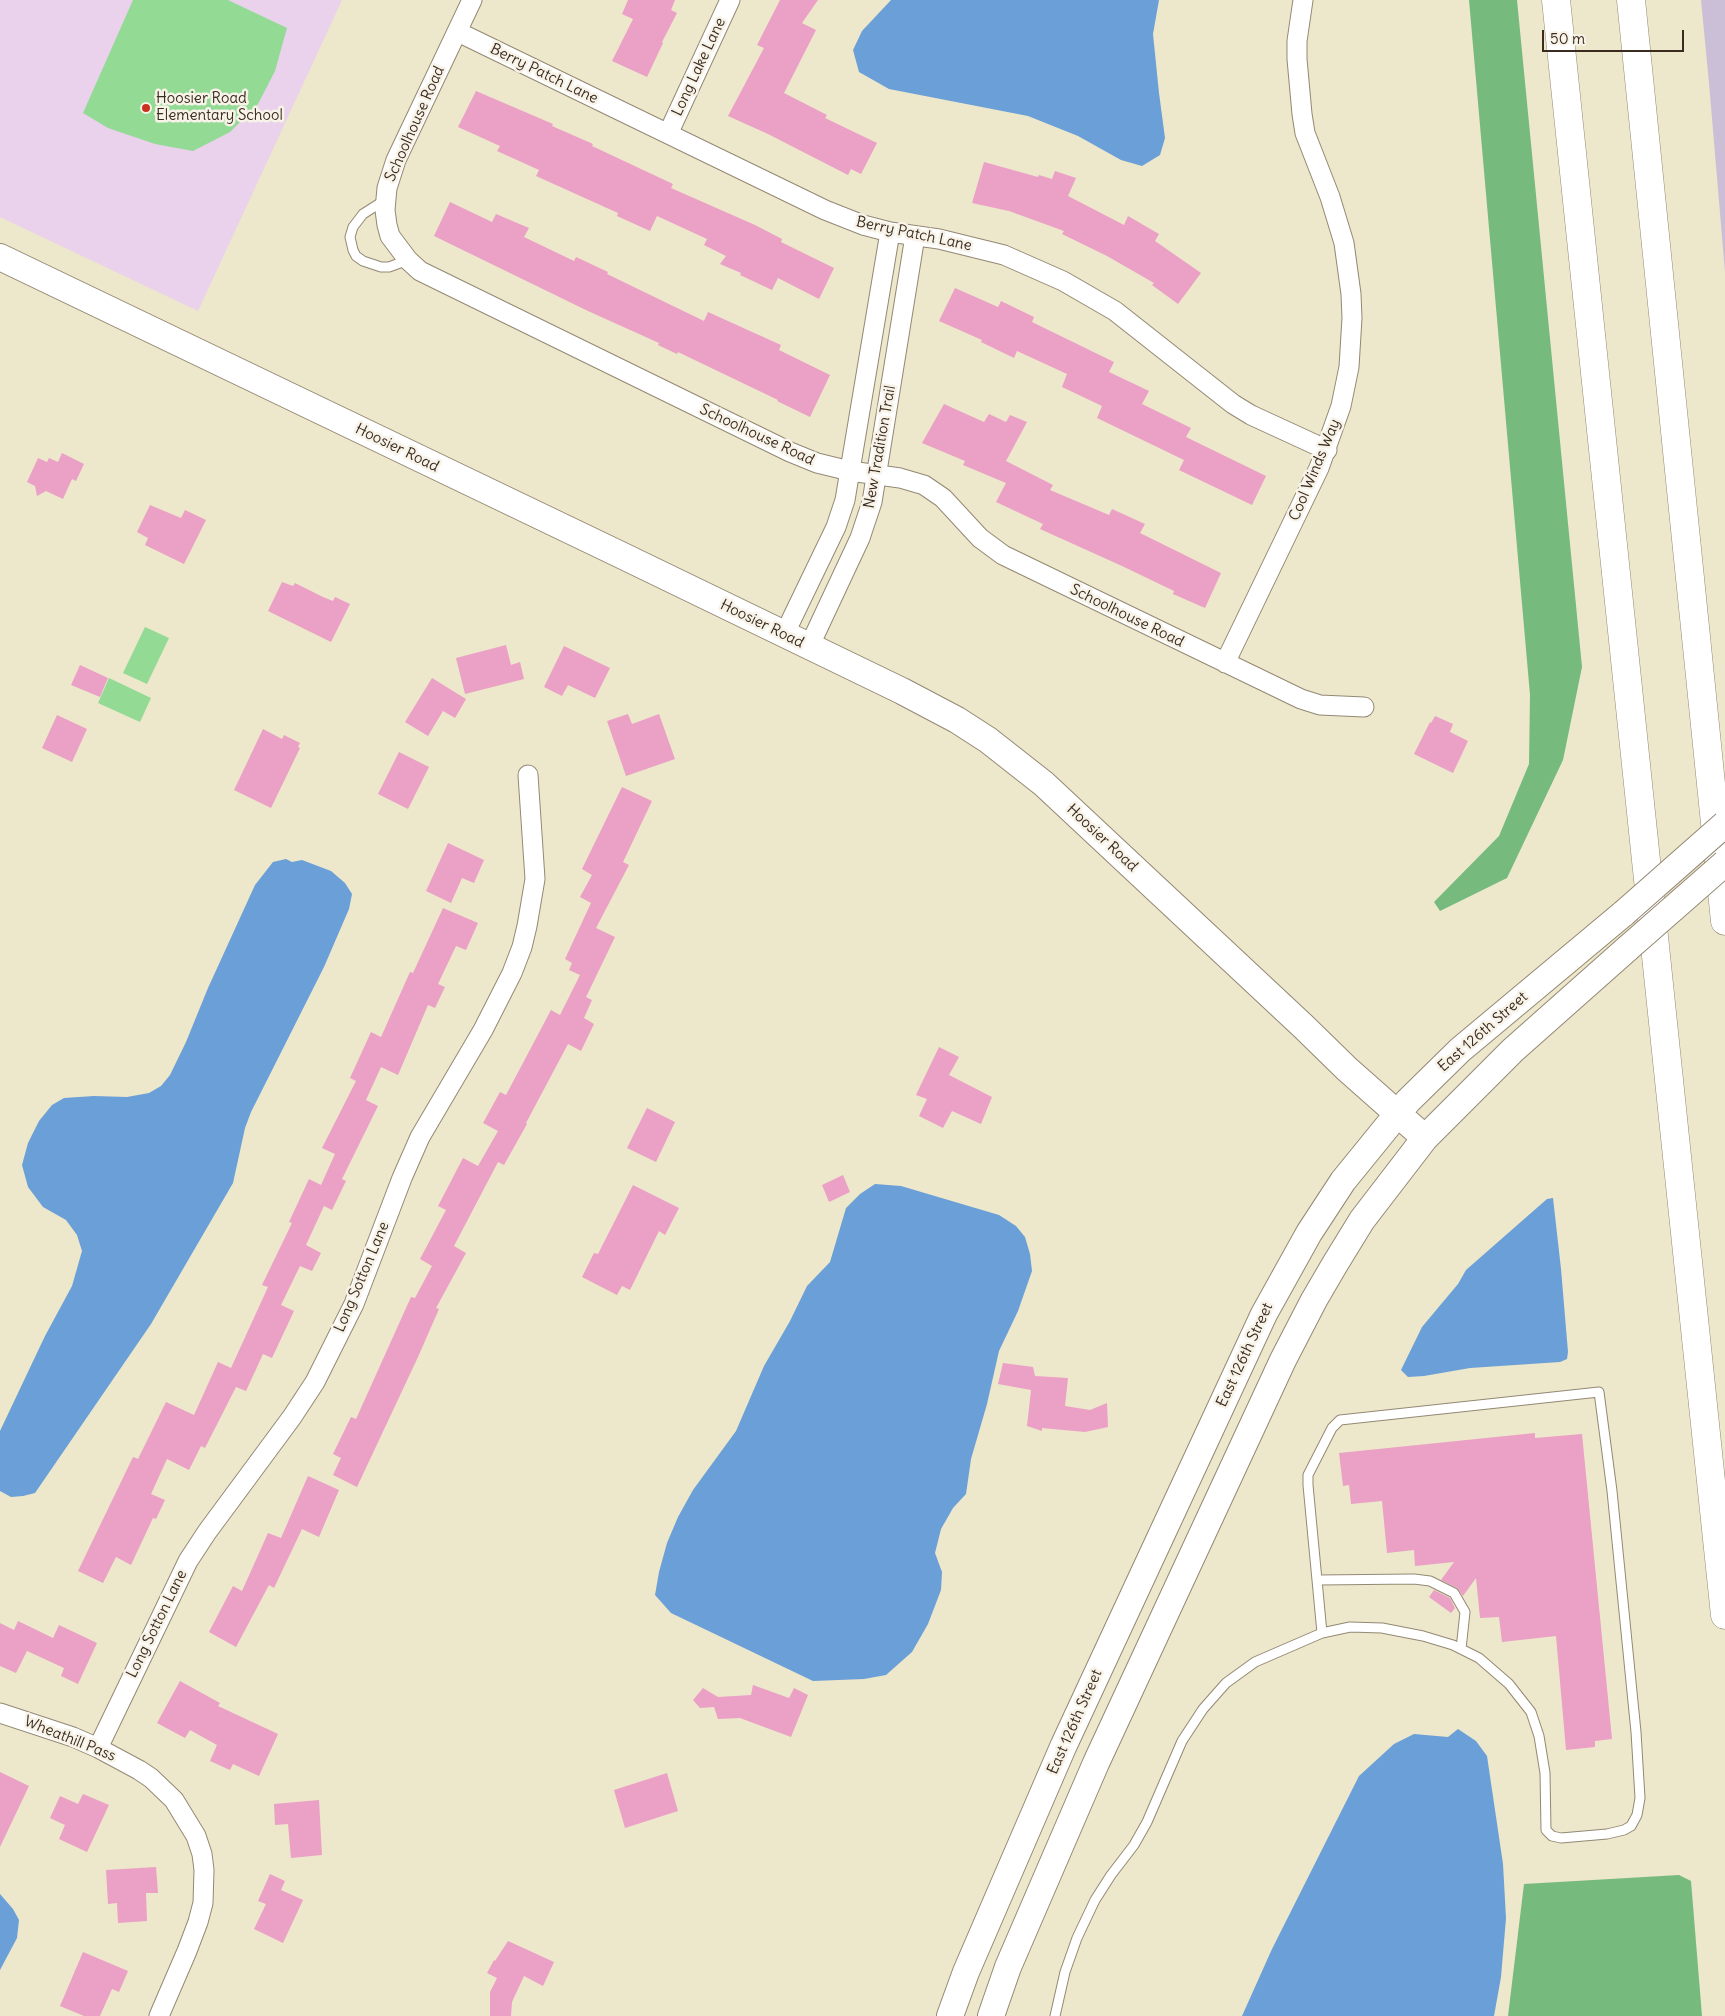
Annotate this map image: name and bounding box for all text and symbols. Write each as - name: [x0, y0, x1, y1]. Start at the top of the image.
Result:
- street label: Long Lake Lane: [668, 15, 730, 119]
- scale bar: [1545, 20, 1688, 52]
- text: 50 m: [1550, 29, 1585, 48]
- street label: Berry Patch Lane: [487, 40, 601, 108]
- street label: Schoolhouse Road: [381, 64, 449, 184]
- place label: Hoosier Road Elementary School: [156, 90, 283, 125]
- marker: Hoosier Road Elementary School: [140, 102, 152, 114]
- street label: Berry Patch Lane: [855, 213, 973, 255]
- street label: New Tradition Trail: [860, 384, 900, 510]
- street label: Schoolhouse Road: [697, 401, 817, 469]
- street label: Cool Winds Way: [1286, 417, 1344, 523]
- street label: Hoosier Road: [352, 420, 442, 476]
- street label: Schoolhouse Road: [1067, 581, 1187, 651]
- street label: Hoosier Road: [717, 596, 807, 652]
- street label: Hoosier Road: [1063, 800, 1141, 876]
- street label: East 126th Street: [1435, 988, 1531, 1076]
- street label: Long Sotton Lane: [331, 1219, 393, 1335]
- street label: East 126th Street: [1213, 1300, 1277, 1410]
- street label: Long Sotton Lane: [123, 1567, 191, 1681]
- street label: East 126th Street: [1044, 1667, 1106, 1777]
- street label: Wheathill Pass: [22, 1712, 118, 1766]

